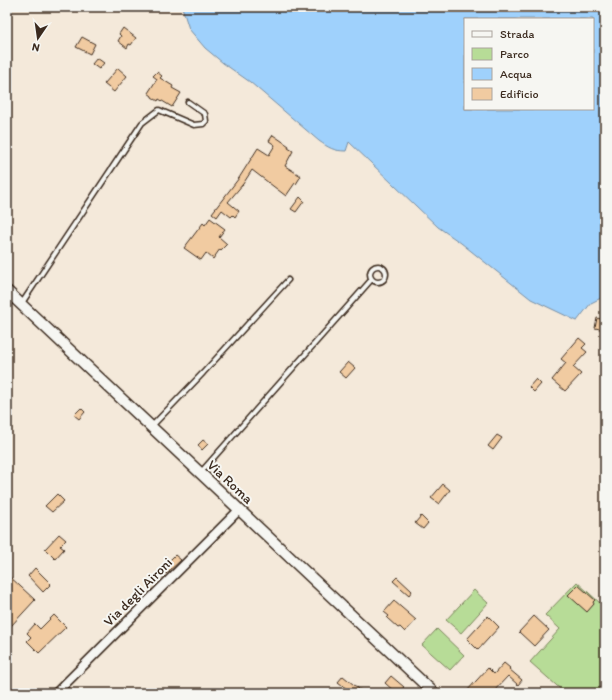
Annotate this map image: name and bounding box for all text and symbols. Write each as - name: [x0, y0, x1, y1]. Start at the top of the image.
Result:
- north arrow: [18, 18, 58, 58]
- legend: [464, 18, 594, 110]
- text: Strada: [500, 27, 535, 41]
- text: N: [31, 40, 41, 54]
- text: Parco: [500, 47, 529, 61]
- text: Acqua: [500, 67, 532, 81]
- text: Edificio: [500, 87, 539, 101]
- street label: Via Roma: [203, 456, 257, 508]
- street label: Via degli Aironi: [100, 554, 176, 630]

